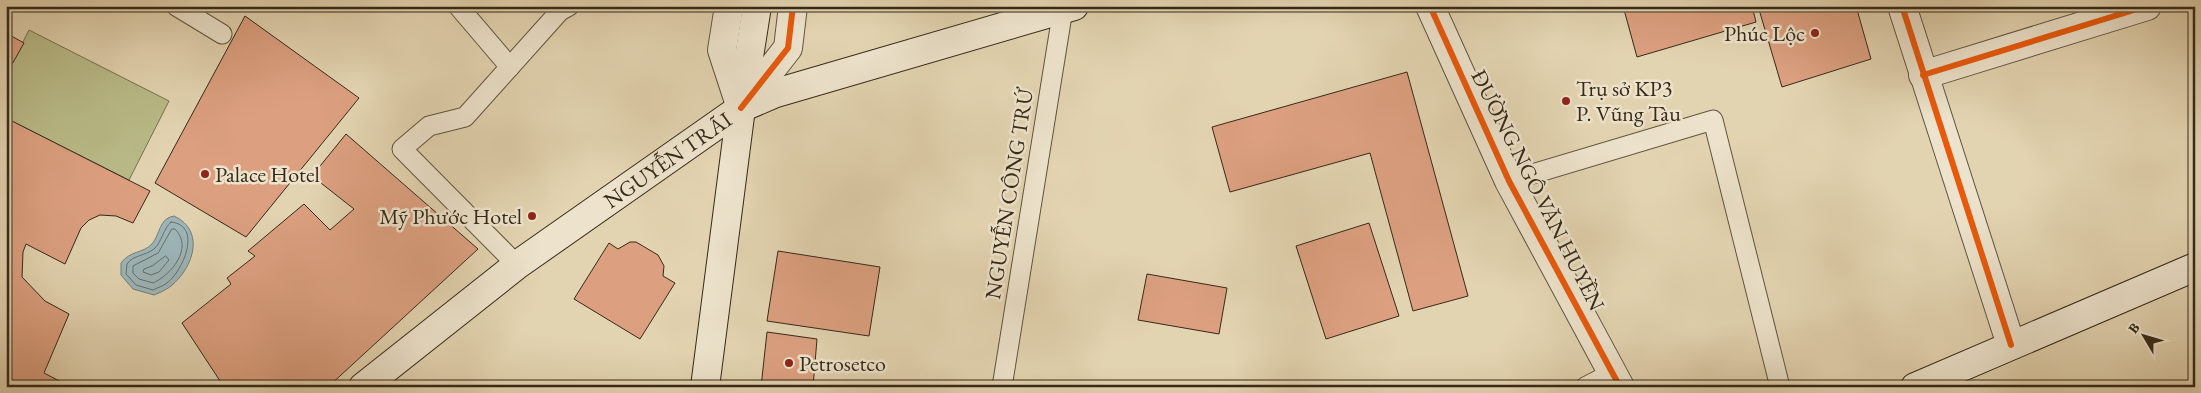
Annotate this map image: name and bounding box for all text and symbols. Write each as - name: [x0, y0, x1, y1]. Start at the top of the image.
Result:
- place label: Phúc Lộc: [1724, 19, 1805, 48]
- marker: Phúc Lộc: [1809, 27, 1821, 39]
- street label: ĐƯỜNG NGÔ VĂN HUYỀN: [1464, 64, 1612, 316]
- place label: Trụ sở KP3 P. Vũng Tàu: [1576, 74, 1681, 128]
- street label: NGUYỄN CÔNG TRỨ: [978, 85, 1040, 301]
- marker: Trụ sở KP3 P. Vũng Tàu: [1560, 95, 1572, 107]
- street label: NGUYỄN TRÃI: [598, 104, 738, 215]
- place label: Palace Hotel: [215, 160, 320, 189]
- marker: Palace Hotel: [199, 168, 211, 180]
- place label: Mỹ Phước Hotel: [379, 202, 522, 231]
- marker: Mỹ Phước Hotel: [526, 210, 538, 222]
- north arrow: [2118, 310, 2168, 360]
- text: B: [2124, 319, 2144, 337]
- place label: Petrosetco: [799, 349, 886, 378]
- marker: Petrosetco: [783, 357, 795, 369]

